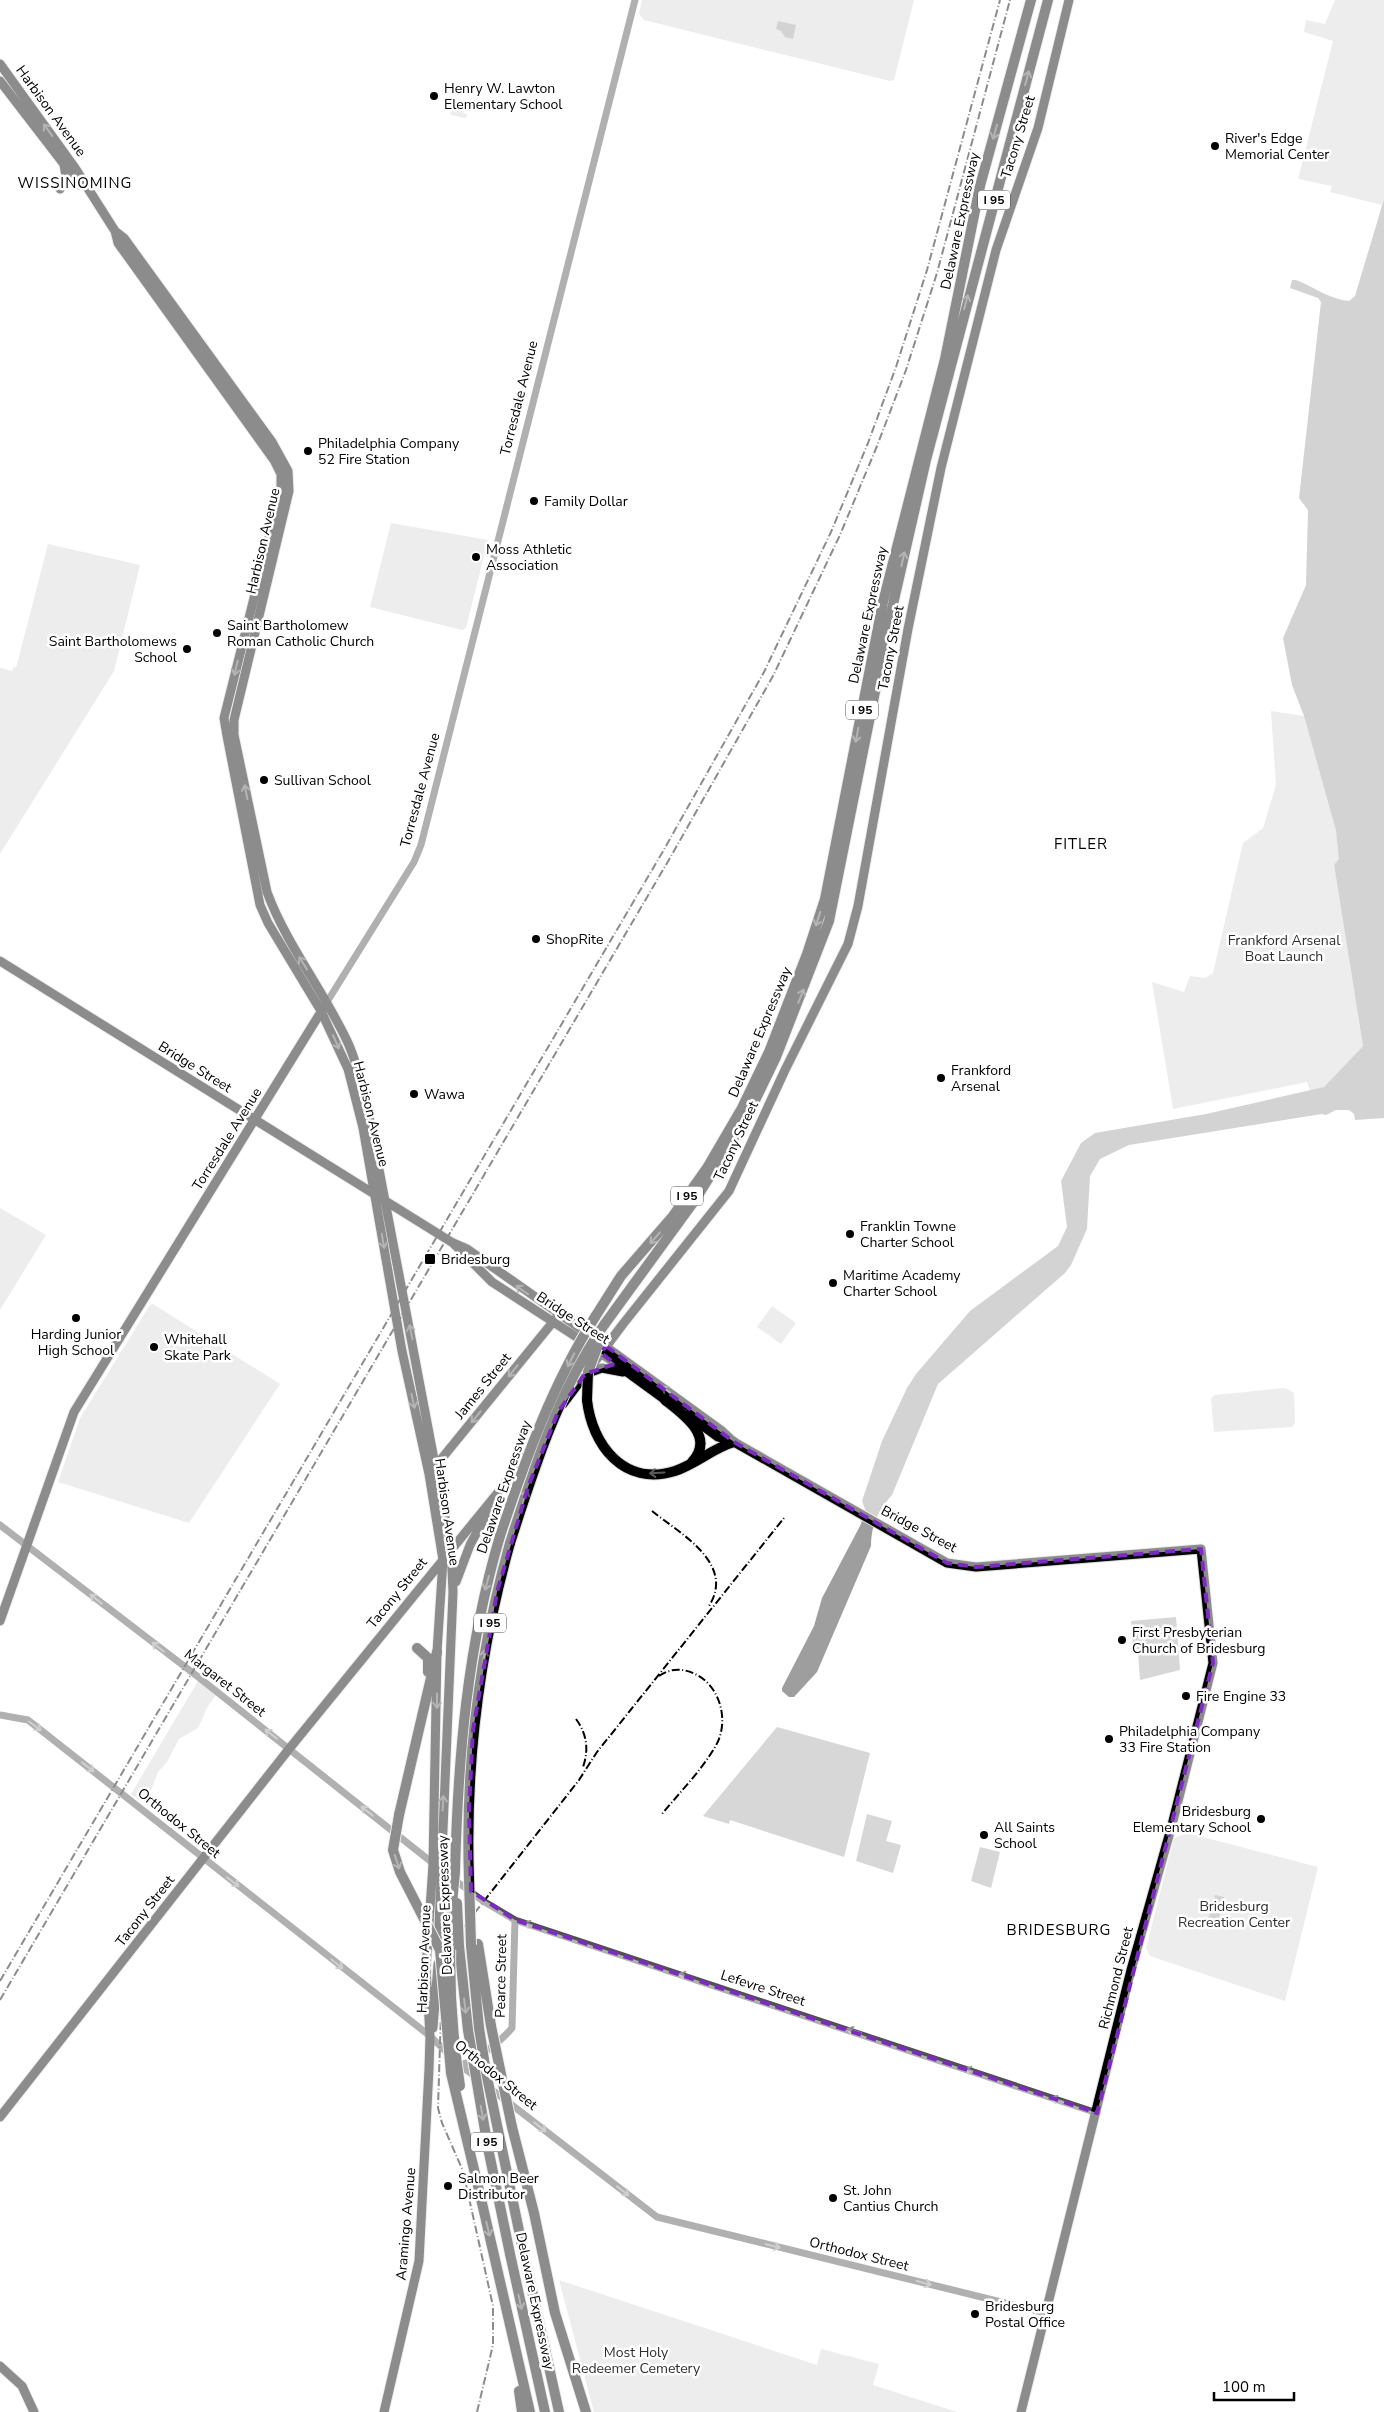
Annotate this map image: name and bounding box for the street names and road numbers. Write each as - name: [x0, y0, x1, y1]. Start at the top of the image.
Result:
- street label: Harbison Avenue: [12, 62, 90, 160]
- street label: Tacony Street: [996, 93, 1040, 181]
- street label: Delaware Expressway: [936, 150, 984, 291]
- road number: I 95: [978, 190, 1010, 210]
- street label: Torresdale Avenue: [496, 339, 542, 457]
- street label: Harbison Avenue: [242, 486, 284, 596]
- street label: Delaware Expressway: [844, 544, 892, 685]
- street label: Tacony Street: [873, 604, 909, 692]
- road number: I 95: [846, 700, 878, 720]
- street label: Torresdale Avenue: [396, 731, 444, 849]
- street label: Delaware Expressway: [724, 963, 796, 1100]
- street label: Bridge Street: [155, 1037, 235, 1097]
- street label: Harbison Avenue: [349, 1059, 393, 1169]
- street label: Torresdale Avenue: [188, 1084, 266, 1194]
- street label: Tacony Street: [709, 1098, 763, 1184]
- road number: I 95: [671, 1186, 703, 1206]
- street label: Bridge Street: [533, 1287, 613, 1349]
- street label: James Street: [450, 1349, 516, 1424]
- street label: Delaware Expressway: [472, 1417, 536, 1556]
- street label: Harbison Avenue: [430, 1457, 464, 1567]
- street label: Bridge Street: [878, 1501, 960, 1557]
- street label: Tacony Street: [363, 1554, 431, 1632]
- road number: I 95: [474, 1614, 506, 1632]
- street label: Margaret Street: [180, 1645, 270, 1721]
- street label: Orthodox Street: [134, 1784, 225, 1862]
- street label: Delaware Expressway: [433, 1834, 457, 1975]
- street label: Tacony Street: [111, 1871, 179, 1951]
- street label: Harbison Avenue: [413, 1905, 435, 2013]
- street label: Richmond Street: [1094, 1925, 1138, 2031]
- street label: Pearce Street: [491, 1934, 511, 2018]
- street label: Lefevre Street: [718, 1965, 808, 2011]
- street label: Orthodox Street: [451, 2036, 542, 2114]
- road number: I 95: [471, 2132, 503, 2152]
- street label: Aramingo Avenue: [392, 2167, 420, 2281]
- street label: Delaware Expressway: [511, 2231, 559, 2372]
- street label: Orthodox Street: [807, 2232, 911, 2276]

